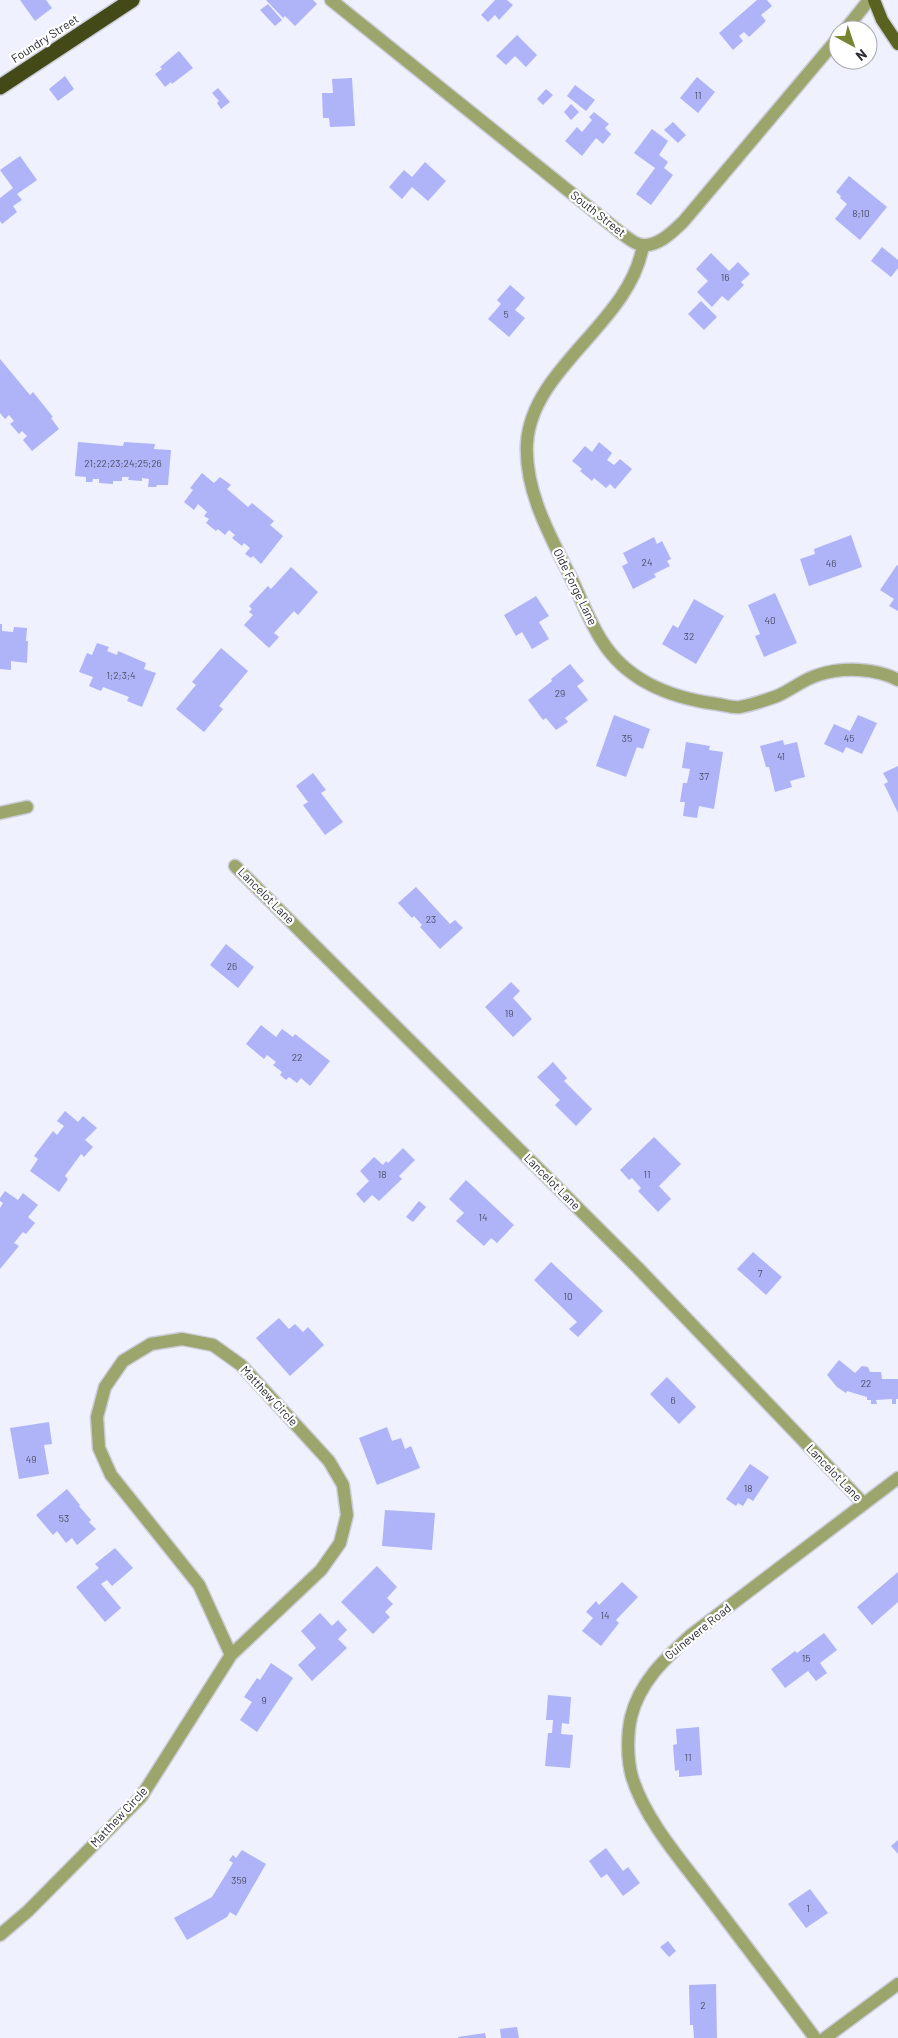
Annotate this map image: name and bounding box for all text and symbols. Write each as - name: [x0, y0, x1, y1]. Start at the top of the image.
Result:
- street label: Foundry Street: [8, 11, 81, 65]
- north arrow: [828, 20, 878, 70]
- text: N: [853, 46, 871, 65]
- house number: 11: [694, 89, 702, 101]
- street label: South Street: [568, 187, 629, 239]
- house number: 8;10: [852, 207, 870, 219]
- house number: 16: [721, 271, 729, 283]
- house number: 5: [503, 308, 509, 320]
- house number: 21;22;23;24;25;26: [84, 457, 162, 469]
- street label: Olde Forge Lane: [551, 546, 601, 627]
- house number: 24: [642, 556, 652, 568]
- house number: 46: [826, 557, 836, 569]
- house number: 40: [764, 614, 776, 626]
- house number: 32: [684, 630, 694, 642]
- house number: 1;2;3;4: [107, 669, 135, 681]
- house number: 29: [555, 687, 565, 699]
- house number: 35: [622, 732, 632, 744]
- house number: 45: [844, 732, 854, 744]
- house number: 41: [777, 750, 785, 762]
- house number: 37: [699, 770, 709, 782]
- street label: Lancelot Lane: [236, 864, 298, 926]
- house number: 23: [426, 913, 436, 925]
- house number: 26: [227, 960, 237, 972]
- house number: 19: [505, 1007, 513, 1019]
- house number: 22: [292, 1051, 302, 1063]
- street label: Lancelot Lane: [522, 1150, 584, 1212]
- house number: 18: [378, 1168, 386, 1180]
- house number: 11: [643, 1168, 651, 1180]
- house number: 14: [478, 1211, 488, 1223]
- house number: 7: [758, 1267, 763, 1279]
- house number: 10: [563, 1290, 573, 1302]
- street label: Matthew Circle: [238, 1362, 301, 1428]
- house number: 22: [861, 1377, 871, 1389]
- house number: 6: [670, 1394, 676, 1406]
- street label: Lancelot Lane: [804, 1441, 865, 1504]
- house number: 49: [26, 1453, 36, 1465]
- house number: 18: [744, 1482, 752, 1494]
- house number: 53: [59, 1512, 69, 1524]
- street label: Guinevere Road: [661, 1600, 733, 1662]
- house number: 14: [600, 1609, 610, 1621]
- house number: 15: [802, 1652, 810, 1664]
- house number: 9: [261, 1694, 267, 1706]
- house number: 11: [684, 1751, 692, 1763]
- street label: Matthew Circle: [87, 1783, 150, 1849]
- house number: 359: [231, 1874, 247, 1886]
- house number: 1: [806, 1902, 810, 1914]
- house number: 2: [700, 1999, 706, 2011]

